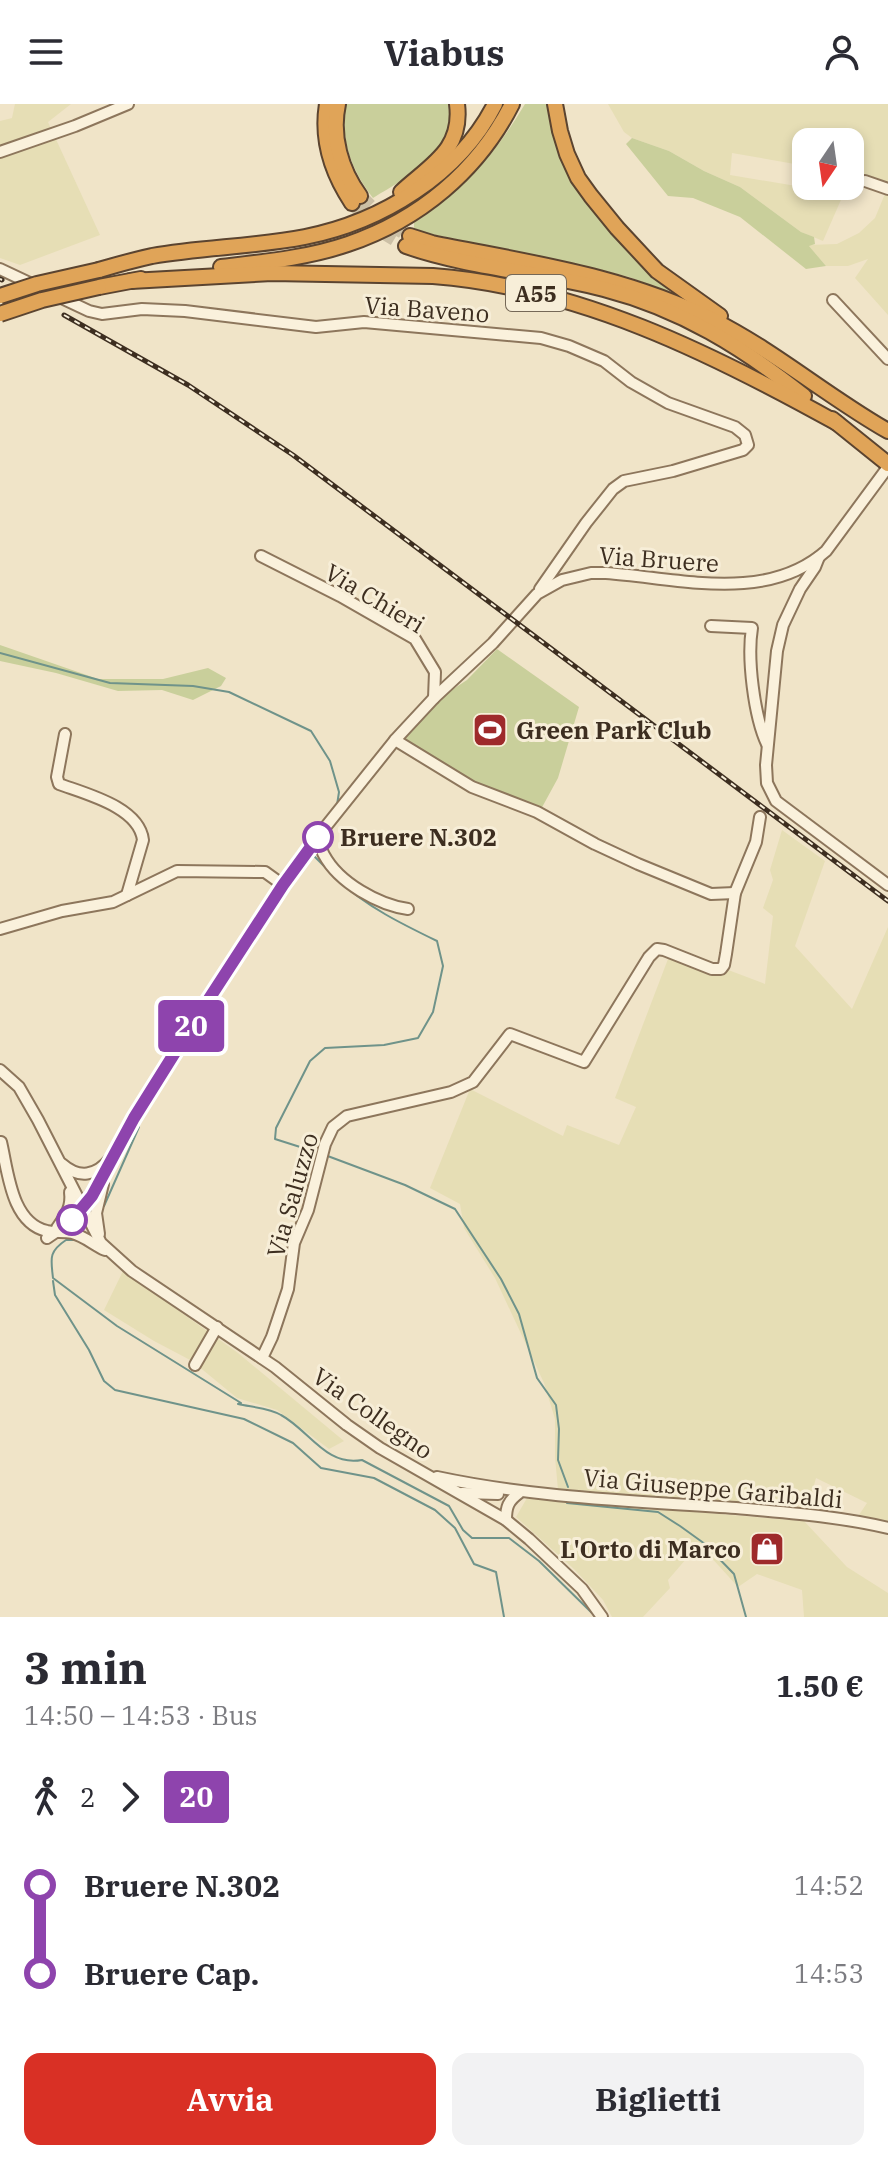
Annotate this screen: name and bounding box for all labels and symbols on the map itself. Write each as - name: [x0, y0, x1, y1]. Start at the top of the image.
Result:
- north arrow: [792, 128, 864, 200]
- road number: A55: [506, 275, 566, 311]
- street label: Via Baveno: [364, 289, 490, 329]
- street label: Via Bruere: [598, 539, 720, 579]
- street label: Via Chieri: [319, 556, 431, 640]
- sports icon: Green Park Club: [471, 711, 509, 749]
- place label: Green Park Club: [516, 714, 711, 746]
- place label: Bruere N.302: [340, 821, 497, 853]
- marker: Bruere N.302: [303, 822, 333, 852]
- line badge: 20: [155, 1000, 227, 1052]
- street label: Via Saluzzo: [259, 1129, 325, 1261]
- unlabelled marker: [57, 1205, 87, 1235]
- street label: Via Collegno: [307, 1360, 439, 1466]
- street label: Via Giuseppe Garibaldi: [582, 1461, 844, 1515]
- shop icon: L'Orto di Marco: [748, 1530, 786, 1568]
- place label: L'Orto di Marco: [560, 1533, 741, 1565]

